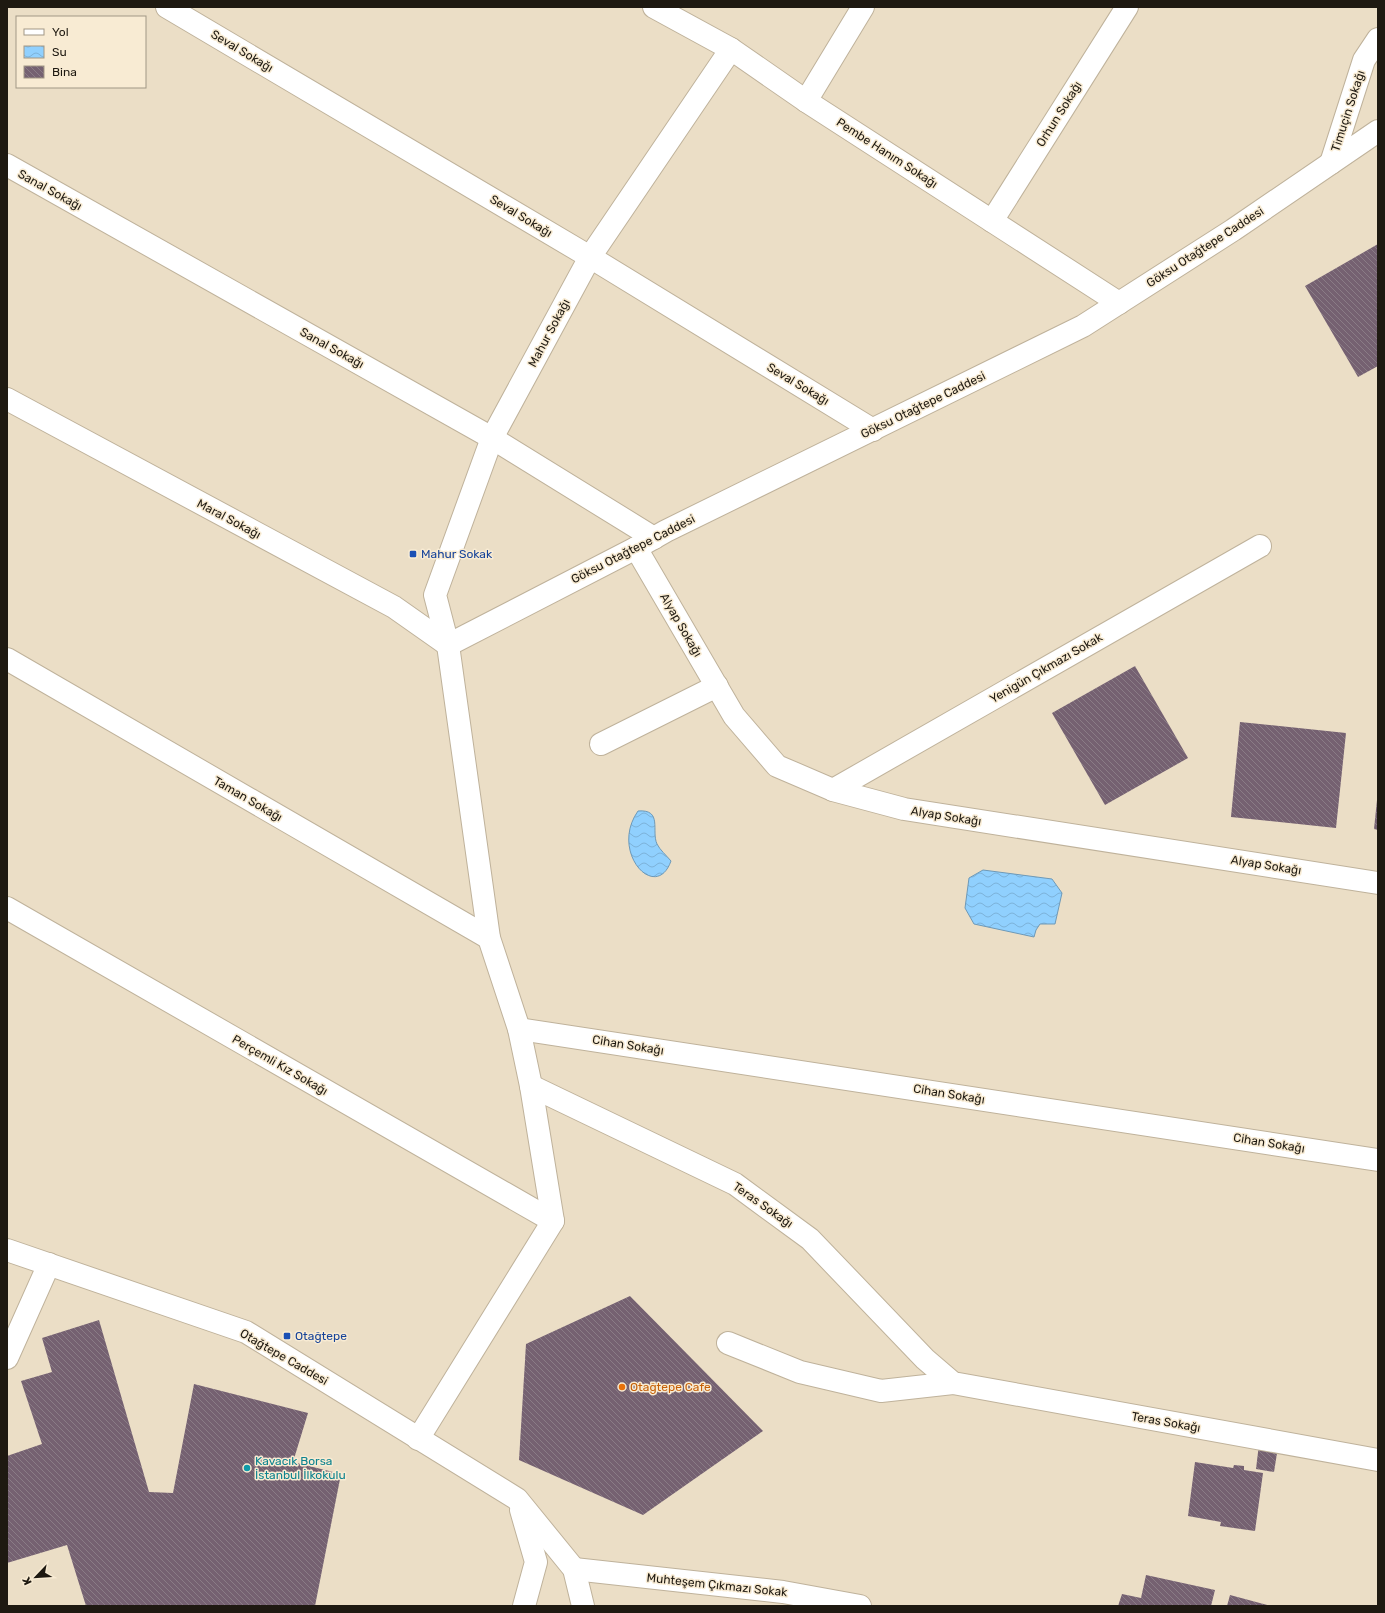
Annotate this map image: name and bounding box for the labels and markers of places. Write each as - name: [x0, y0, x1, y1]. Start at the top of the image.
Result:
- place label: Mahur Sokak: [421, 547, 493, 561]
- marker: Mahur Sokak: [408, 549, 418, 559]
- place label: Otağtepe: [295, 1329, 347, 1343]
- marker: Otağtepe: [282, 1331, 292, 1341]
- place label: Otağtepe Cafe: [630, 1380, 711, 1394]
- marker: Otağtepe Cafe: [617, 1382, 627, 1392]
- place label: Kavacık Borsa İstanbul İlkokulu: [255, 1454, 346, 1482]
- marker: Kavacık Borsa İstanbul İlkokulu: [242, 1463, 252, 1473]

